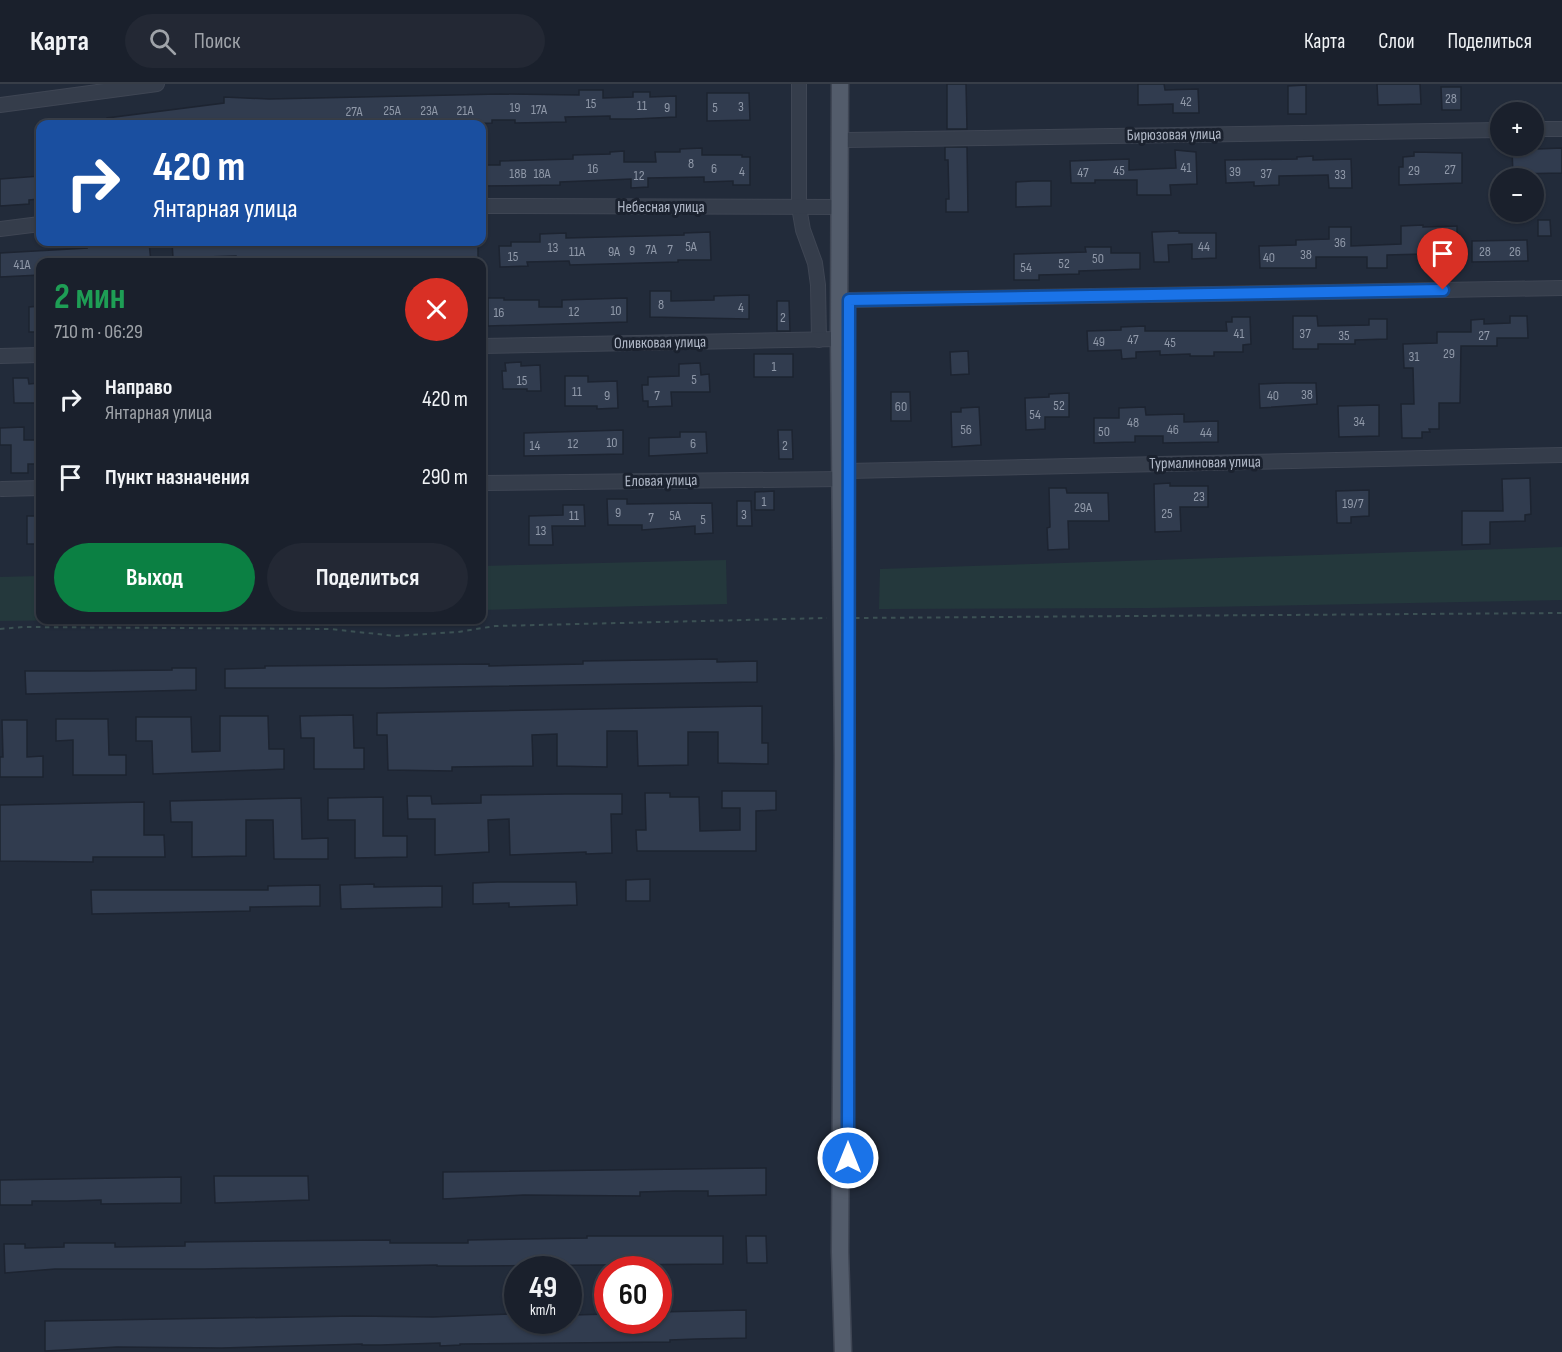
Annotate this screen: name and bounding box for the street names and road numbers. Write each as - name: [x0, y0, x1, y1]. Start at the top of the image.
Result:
- street label: Бирюзовая улица: [1126, 125, 1222, 145]
- street label: Небесная улица: [617, 198, 705, 217]
- street label: Оливковая улица: [614, 333, 706, 353]
- street label: Турмалиновая улица: [1149, 453, 1261, 473]
- street label: Еловая улица: [625, 471, 697, 491]

